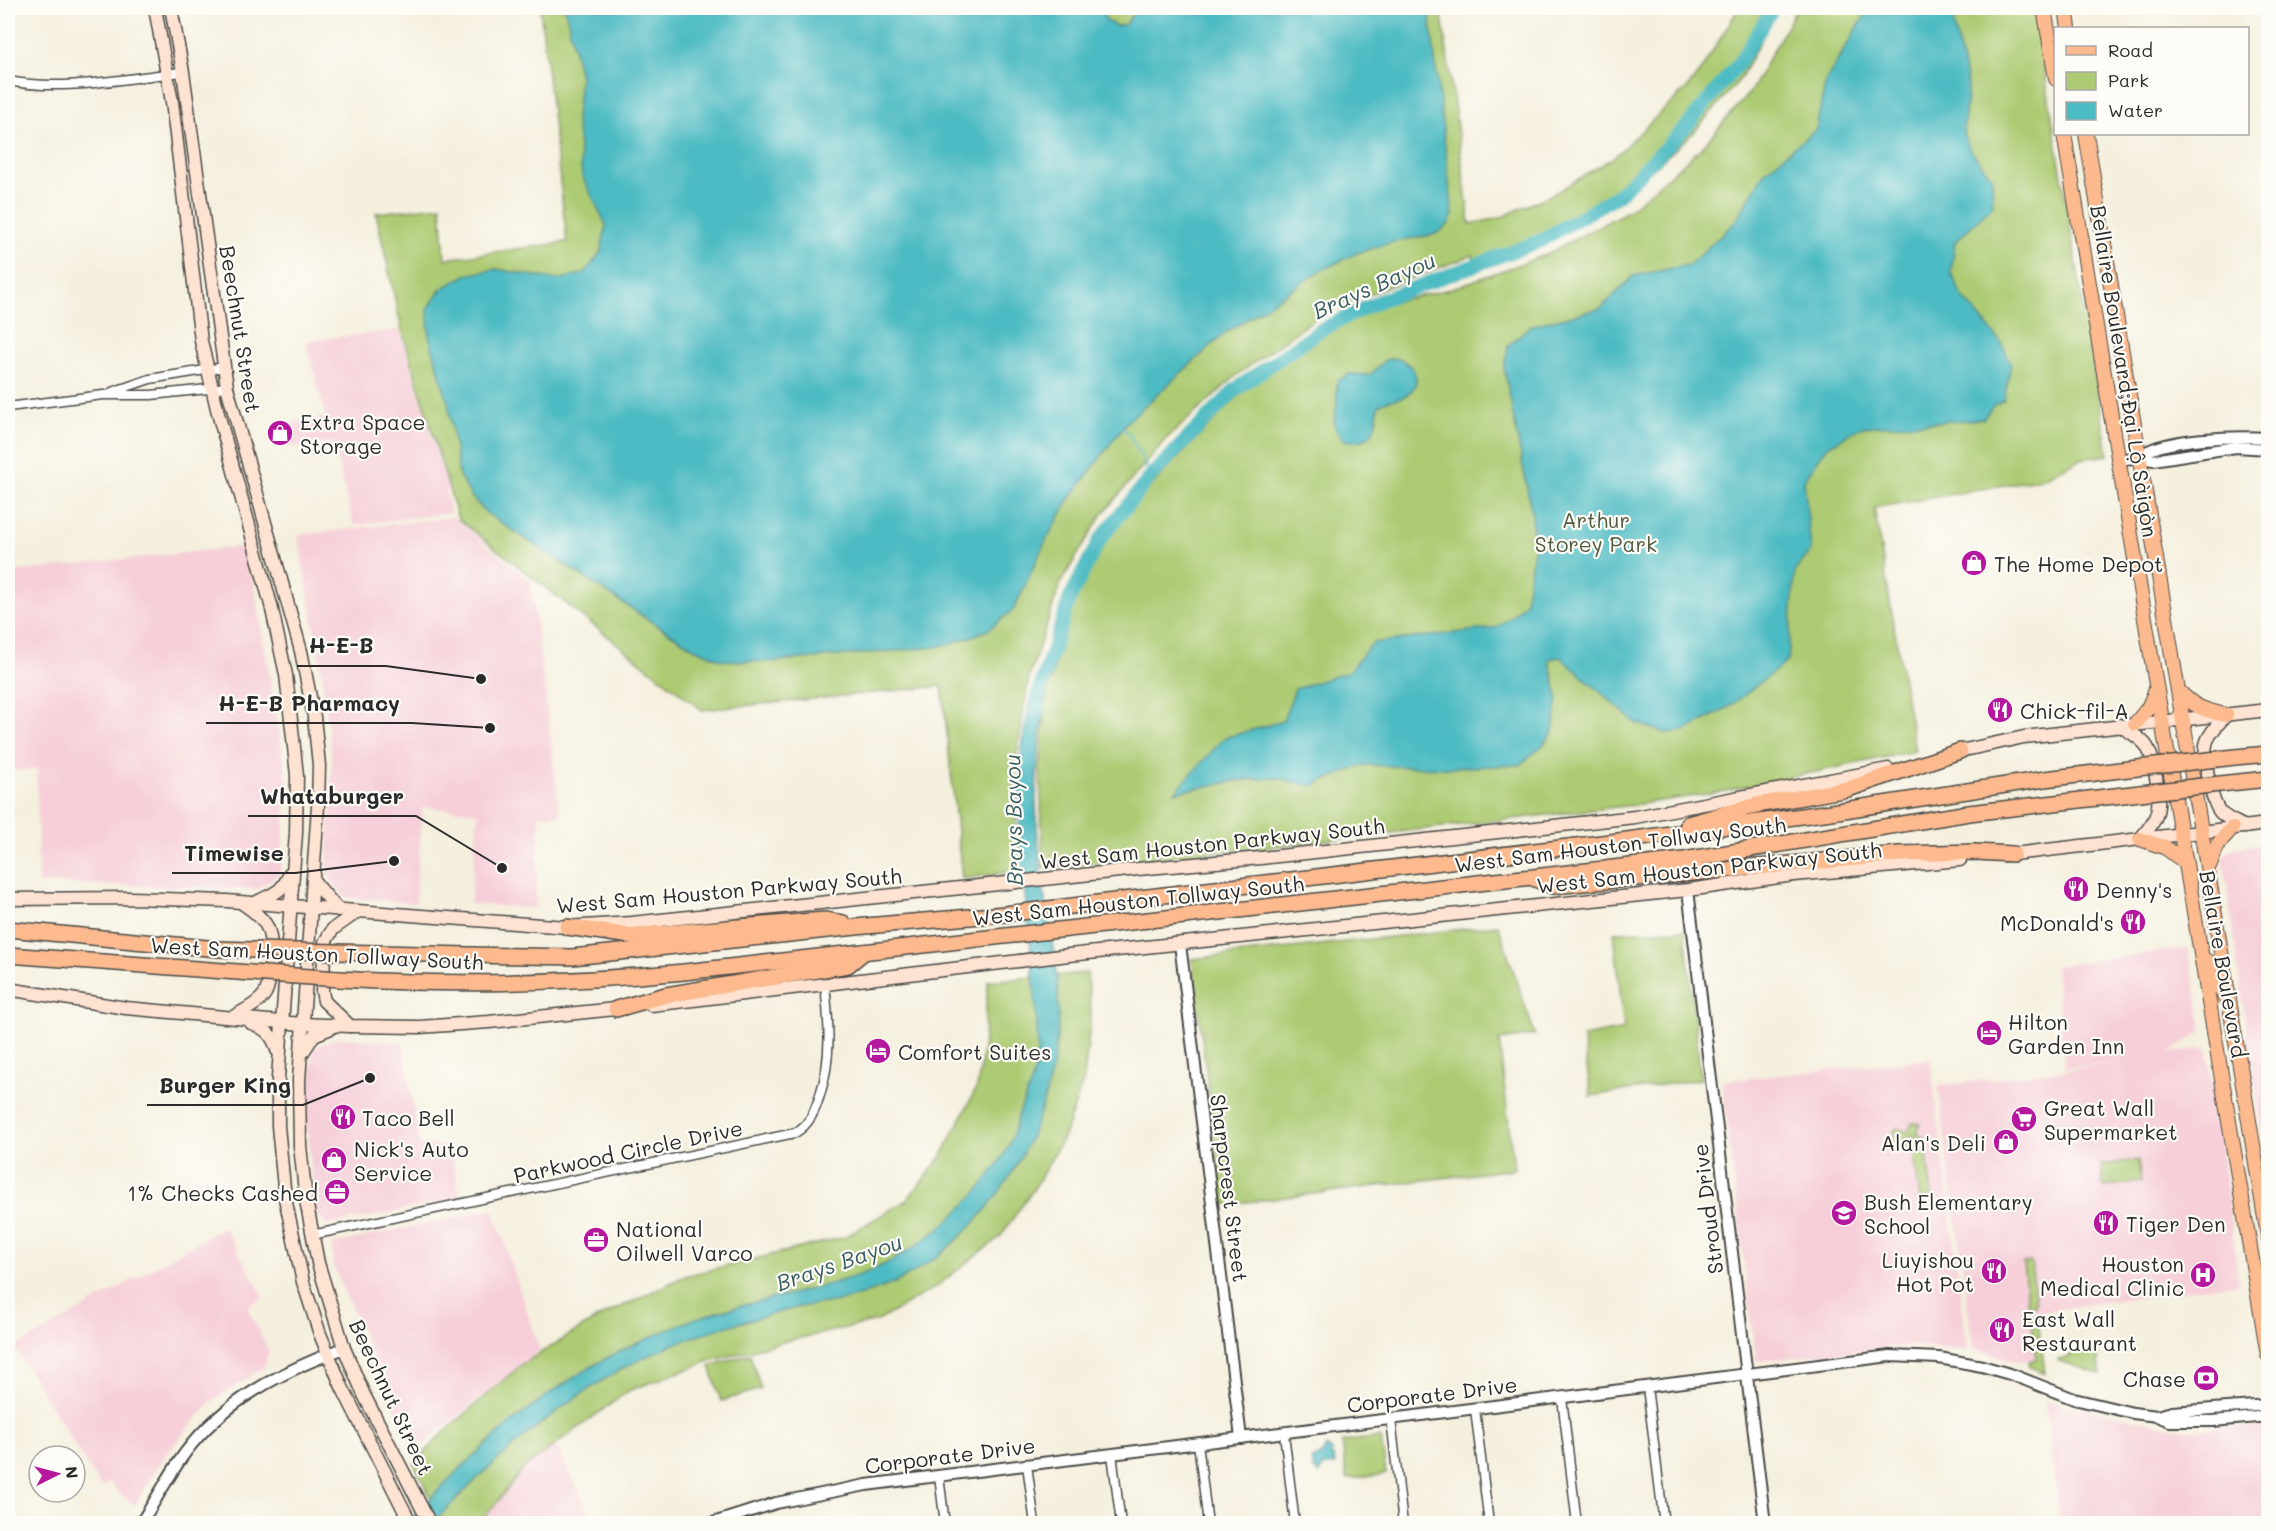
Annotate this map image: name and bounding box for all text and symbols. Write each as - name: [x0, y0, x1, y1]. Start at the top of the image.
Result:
- legend: [2054, 27, 2249, 135]
- text: Road: [2108, 38, 2153, 62]
- text: Park: [2108, 68, 2149, 92]
- text: Water: [2108, 98, 2163, 122]
- street label: Bellaire Boulevard;Đại Lộ Sàigòn: [2085, 203, 2165, 539]
- street label: Beechnut Street: [214, 243, 268, 415]
- water label: Brays Bayou: [1308, 245, 1440, 325]
- place label: Extra Space Storage: [300, 408, 426, 459]
- shop icon: Extra Space Storage: [265, 418, 295, 448]
- park label: Arthur Storey Park: [1535, 506, 1657, 557]
- shop icon: The Home Depot: [1959, 548, 1989, 578]
- place label: The Home Depot: [1994, 550, 2163, 577]
- callout: H-E-B: [297, 626, 386, 666]
- text: H-E-B: [308, 630, 374, 659]
- callout: H-E-B Pharmacy: [206, 683, 412, 723]
- text: H-E-B Pharmacy: [218, 688, 400, 717]
- restaurant icon: Chick-fil-A: [1985, 695, 2015, 725]
- place label: Chick-fil-A: [2020, 697, 2129, 724]
- water label: Brays Bayou: [997, 754, 1029, 886]
- callout: Whataburger: [248, 776, 416, 816]
- text: Whataburger: [260, 781, 404, 810]
- street label: West Sam Houston Tollway South: [1453, 810, 1787, 878]
- street label: West Sam Houston Parkway South: [1038, 811, 1386, 875]
- callout: Timewise: [172, 833, 295, 873]
- street label: West Sam Houston Parkway South: [1535, 835, 1883, 899]
- text: Timewise: [184, 838, 284, 867]
- street label: West Sam Houston Parkway South: [555, 861, 903, 919]
- street label: Bellaire Boulevard: [2194, 868, 2254, 1060]
- street label: West Sam Houston Tollway South: [971, 869, 1305, 931]
- restaurant icon: Denny's: [2061, 874, 2091, 904]
- place label: Denny's: [2096, 876, 2173, 903]
- restaurant icon: McDonald's: [2118, 907, 2148, 937]
- place label: McDonald's: [2000, 909, 2114, 936]
- street label: West Sam Houston Tollway South: [150, 931, 484, 975]
- place label: Hilton Garden Inn: [2008, 1008, 2124, 1059]
- hotel icon: Hilton Garden Inn: [1974, 1018, 2004, 1048]
- hotel icon: Comfort Suites: [863, 1036, 893, 1066]
- place label: Comfort Suites: [898, 1038, 1052, 1065]
- callout: Burger King: [147, 1065, 303, 1105]
- text: Burger King: [159, 1070, 291, 1099]
- street label: Sharpcrest Street: [1205, 1092, 1255, 1284]
- place label: Great Wall Supermarket: [2044, 1094, 2178, 1145]
- restaurant icon: Taco Bell: [328, 1102, 358, 1132]
- place label: Taco Bell: [362, 1104, 455, 1131]
- supermarket icon: Great Wall Supermarket: [2009, 1104, 2039, 1134]
- street label: Parkwood Circle Drive: [511, 1114, 745, 1188]
- shop icon: Alan's Deli: [1991, 1127, 2021, 1157]
- place label: Alan's Deli: [1881, 1129, 1986, 1156]
- place label: Nick's Auto Service: [354, 1135, 469, 1186]
- street label: Stroud Drive: [1686, 1142, 1728, 1276]
- shop icon: Nick's Auto Service: [319, 1145, 349, 1175]
- office icon: 1% Checks Cashed: [322, 1177, 352, 1207]
- place label: 1% Checks Cashed: [127, 1179, 318, 1206]
- place label: Bush Elementary School: [1864, 1188, 2033, 1239]
- school or university icon: Bush Elementary School: [1829, 1198, 1859, 1228]
- restaurant icon: Tiger Den: [2091, 1208, 2121, 1238]
- place label: Tiger Den: [2126, 1210, 2226, 1237]
- place label: National Oilwell Varco: [616, 1215, 753, 1266]
- office icon: National Oilwell Varco: [581, 1225, 611, 1255]
- water label: Brays Bayou: [772, 1227, 906, 1297]
- place label: Liuyishou Hot Pot: [1882, 1246, 1974, 1297]
- place label: Houston Medical Clinic: [2040, 1250, 2184, 1301]
- restaurant icon: Liuyishou Hot Pot: [1979, 1256, 2009, 1286]
- hospital icon: Houston Medical Clinic: [2188, 1260, 2218, 1290]
- place label: East Wall Restaurant: [2022, 1305, 2137, 1356]
- street label: Beechnut Street: [344, 1315, 440, 1479]
- restaurant icon: East Wall Restaurant: [1987, 1315, 2017, 1345]
- bank icon: Chase: [2191, 1363, 2221, 1393]
- place label: Chase: [2123, 1365, 2186, 1392]
- street label: Corporate Drive: [1345, 1370, 1519, 1418]
- street label: Corporate Drive: [863, 1431, 1037, 1479]
- north arrow: [27, 1444, 87, 1504]
- text: N: [61, 1465, 83, 1480]

